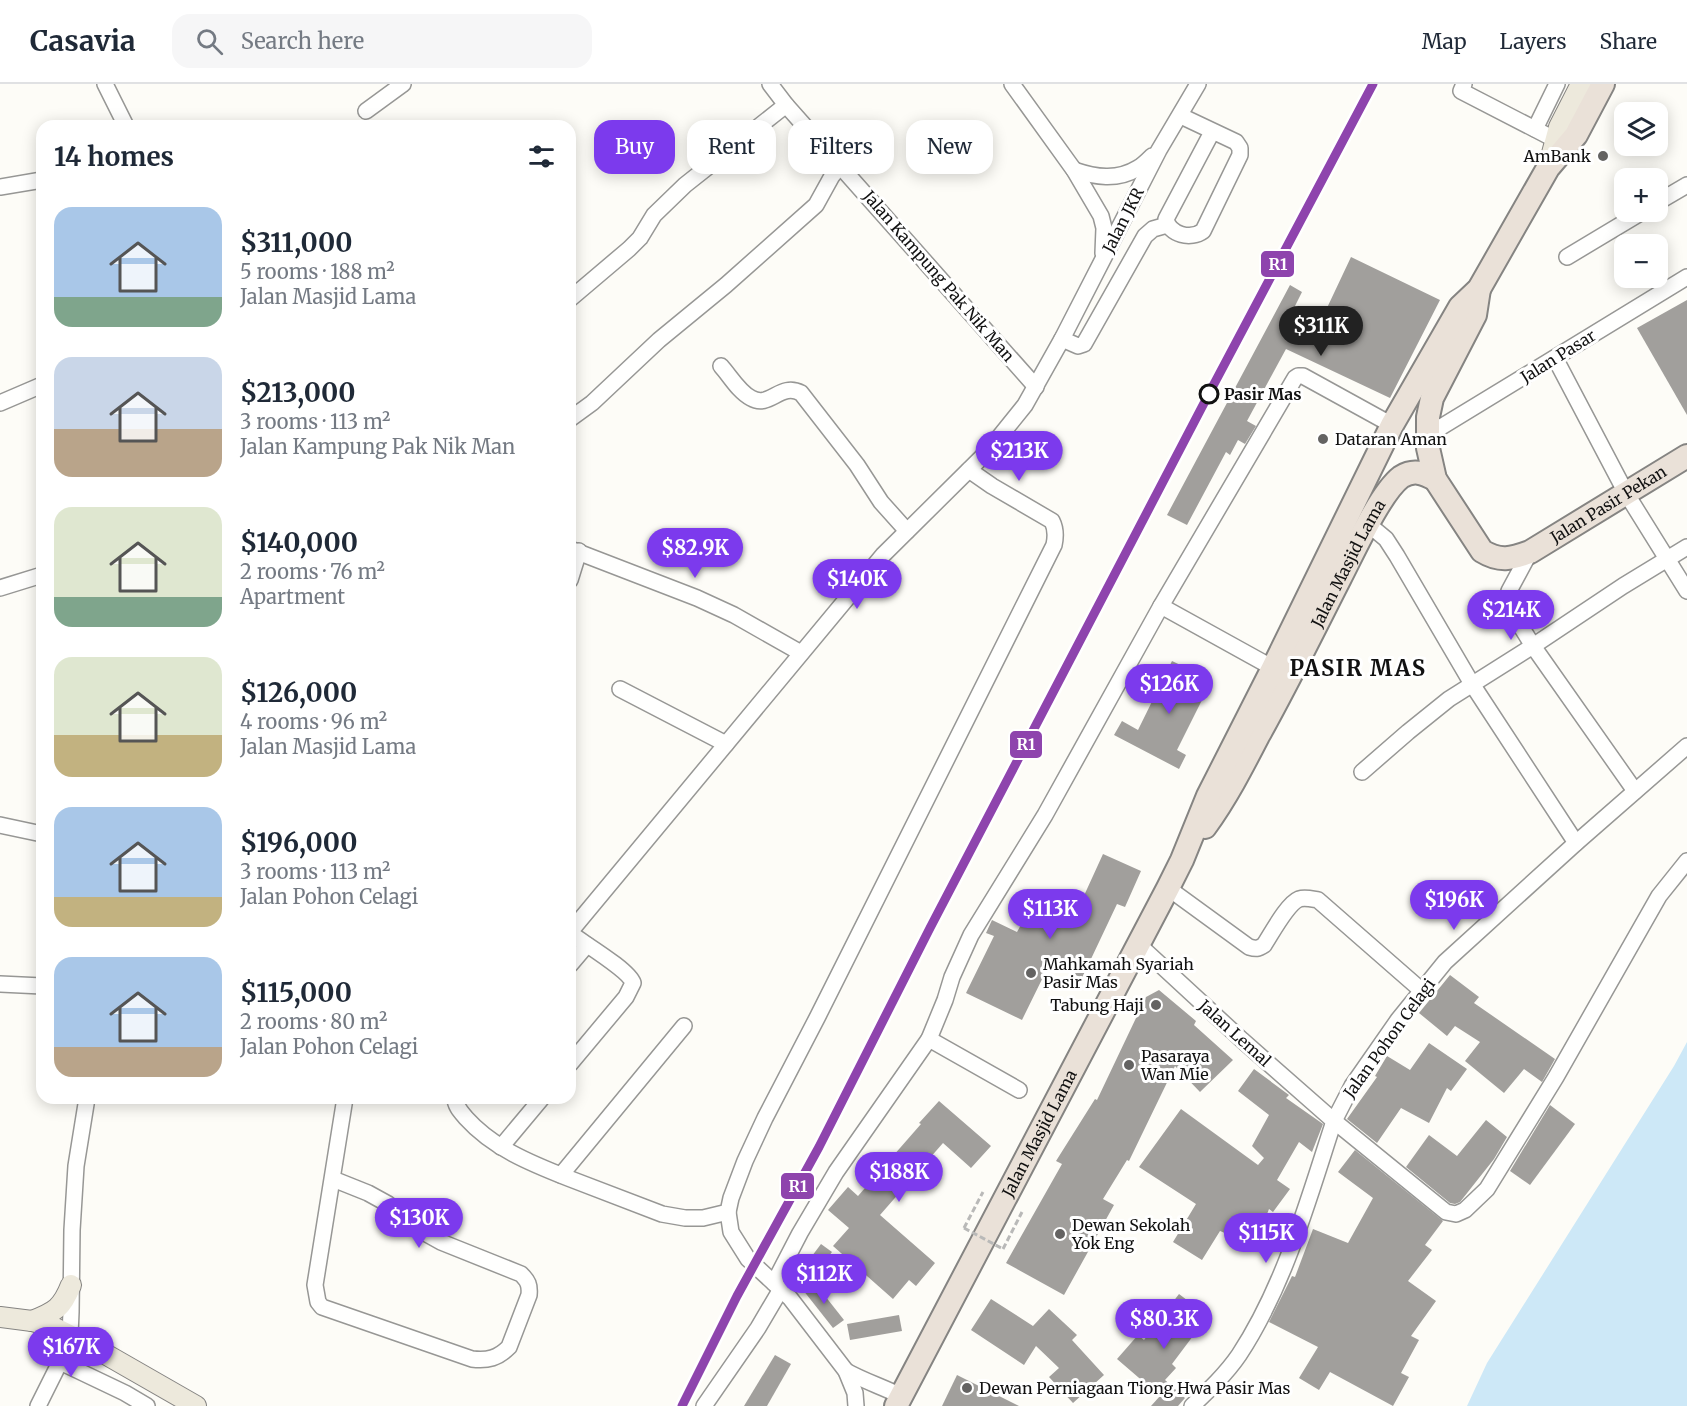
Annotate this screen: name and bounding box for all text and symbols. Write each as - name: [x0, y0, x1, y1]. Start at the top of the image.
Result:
- search box: [172, 14, 592, 68]
- text: Casavia: [30, 23, 136, 59]
- icon: search: [193, 25, 226, 58]
- text: Search here: [241, 27, 364, 55]
- text: Map: [1422, 28, 1467, 55]
- text: Layers: [1500, 28, 1567, 55]
- text: Share: [1600, 28, 1657, 55]
- map controls: [1614, 102, 1668, 288]
- button: layers: [1614, 102, 1668, 156]
- chip: Buy: [594, 120, 675, 174]
- chip: Rent: [687, 120, 776, 174]
- chip: Filters: [788, 120, 894, 174]
- chip: New: [906, 120, 993, 174]
- text: 14 homes: [54, 140, 174, 173]
- icon: filters: [525, 140, 558, 173]
- place label: AmBank: [1523, 146, 1592, 166]
- marker: AmBank: [1596, 149, 1610, 163]
- button: +: [1614, 168, 1668, 222]
- street label: Jalan JKR: [1098, 183, 1148, 257]
- street label: Jalan Kampung Pak Nik Man: [859, 186, 1019, 366]
- text: $311,000: [240, 226, 352, 259]
- icon: home: [102, 231, 174, 303]
- button: −: [1614, 234, 1668, 288]
- line badge: R1: [1260, 250, 1295, 278]
- text: R1: [1269, 254, 1288, 274]
- text: 5 rooms · 188 m²: [240, 259, 395, 284]
- text: Jalan Masjid Lama: [240, 284, 416, 309]
- pin: $311K: [1279, 306, 1363, 357]
- text: $311K: [1293, 313, 1349, 338]
- street label: Jalan Pasar: [1516, 325, 1599, 387]
- text: $213,000: [240, 376, 356, 409]
- icon: home: [102, 381, 174, 453]
- marker: Pasir Mas: [1199, 384, 1219, 404]
- place label: Pasir Mas: [1224, 384, 1302, 404]
- text: 3 rooms · 113 m²: [240, 409, 390, 434]
- place label: Dataran Aman: [1335, 429, 1447, 449]
- pin: $213K: [977, 431, 1061, 482]
- marker: Dataran Aman: [1316, 432, 1330, 446]
- text: Jalan Kampung Pak Nik Man: [240, 434, 515, 459]
- text: $213K: [990, 438, 1048, 463]
- street label: Jalan Pasir Pekan: [1546, 461, 1670, 548]
- street label: Jalan Masjid Lama: [1306, 495, 1390, 632]
- text: $140,000: [240, 526, 358, 559]
- pin: $82.9K: [646, 528, 744, 579]
- icon: home: [102, 531, 174, 603]
- text: $82.9K: [661, 535, 729, 560]
- text: 2 rooms · 76 m²: [240, 559, 385, 584]
- pin: $140K: [815, 559, 899, 610]
- text: $140K: [827, 566, 887, 591]
- text: Apartment: [240, 584, 345, 609]
- pin: $214K: [1469, 590, 1553, 641]
- text: $214K: [1481, 597, 1541, 622]
- district label: PASIR MAS: [1290, 654, 1426, 682]
- pin: $126K: [1127, 664, 1211, 715]
- text: $126K: [1139, 671, 1199, 696]
- text: $126,000: [240, 676, 357, 709]
- icon: home: [102, 681, 174, 753]
- text: 4 rooms · 96 m²: [240, 709, 387, 734]
- line badge: R1: [1009, 730, 1043, 759]
- text: Jalan Masjid Lama: [240, 734, 416, 759]
- text: R1: [1017, 734, 1036, 754]
- text: $196,000: [240, 826, 357, 859]
- icon: home: [102, 831, 174, 903]
- text: 3 rooms · 113 m²: [240, 859, 390, 884]
- pin: $196K: [1412, 880, 1496, 931]
- text: Jalan Pohon Celagi: [240, 884, 418, 909]
- text: $196K: [1424, 887, 1484, 912]
- pin: $113K: [1008, 889, 1092, 940]
- text: $113K: [1022, 896, 1078, 921]
- place label: Mahkamah Syariah Pasir Mas: [1043, 954, 1194, 992]
- marker: Mahkamah Syariah Pasir Mas: [1024, 966, 1038, 980]
- street label: Jalan Pohon Celagi: [1338, 974, 1439, 1102]
- text: $115,000: [240, 976, 352, 1009]
- icon: home: [102, 981, 174, 1053]
- place label: Tabung Haji: [1050, 995, 1144, 1015]
- street label: Jalan Lemal: [1194, 995, 1275, 1071]
- marker: Tabung Haji: [1149, 998, 1163, 1012]
- text: 2 rooms · 80 m²: [240, 1009, 387, 1034]
- text: Jalan Pohon Celagi: [240, 1034, 418, 1059]
- place label: Pasaraya Wan Mie: [1140, 1046, 1210, 1084]
- marker: Pasaraya Wan Mie: [1122, 1058, 1136, 1072]
- street label: Jalan Masjid Lama: [997, 1066, 1081, 1201]
- pin: $188K: [857, 1152, 941, 1203]
- text: $188K: [869, 1159, 929, 1184]
- line badge: R1: [780, 1172, 815, 1200]
- text: R1: [789, 1176, 808, 1196]
- pin: $130K: [377, 1198, 461, 1249]
- text: $130K: [389, 1205, 449, 1230]
- pin: $115K: [1224, 1213, 1308, 1264]
- place label: Dewan Sekolah Yok Eng: [1071, 1215, 1191, 1253]
- text: $115K: [1238, 1220, 1294, 1245]
- marker: Dewan Sekolah Yok Eng: [1053, 1227, 1067, 1241]
- pin: $112K: [782, 1254, 866, 1305]
- text: $112K: [796, 1261, 852, 1286]
- pin: $80.3K: [1115, 1299, 1213, 1350]
- text: $80.3K: [1129, 1306, 1199, 1331]
- pin: $167K: [29, 1327, 113, 1378]
- text: $167K: [42, 1334, 100, 1359]
- place label: Dewan Perniagaan Tiong Hwa Pasir Mas: [979, 1378, 1290, 1398]
- marker: Dewan Perniagaan Tiong Hwa Pasir Mas: [960, 1381, 974, 1395]

